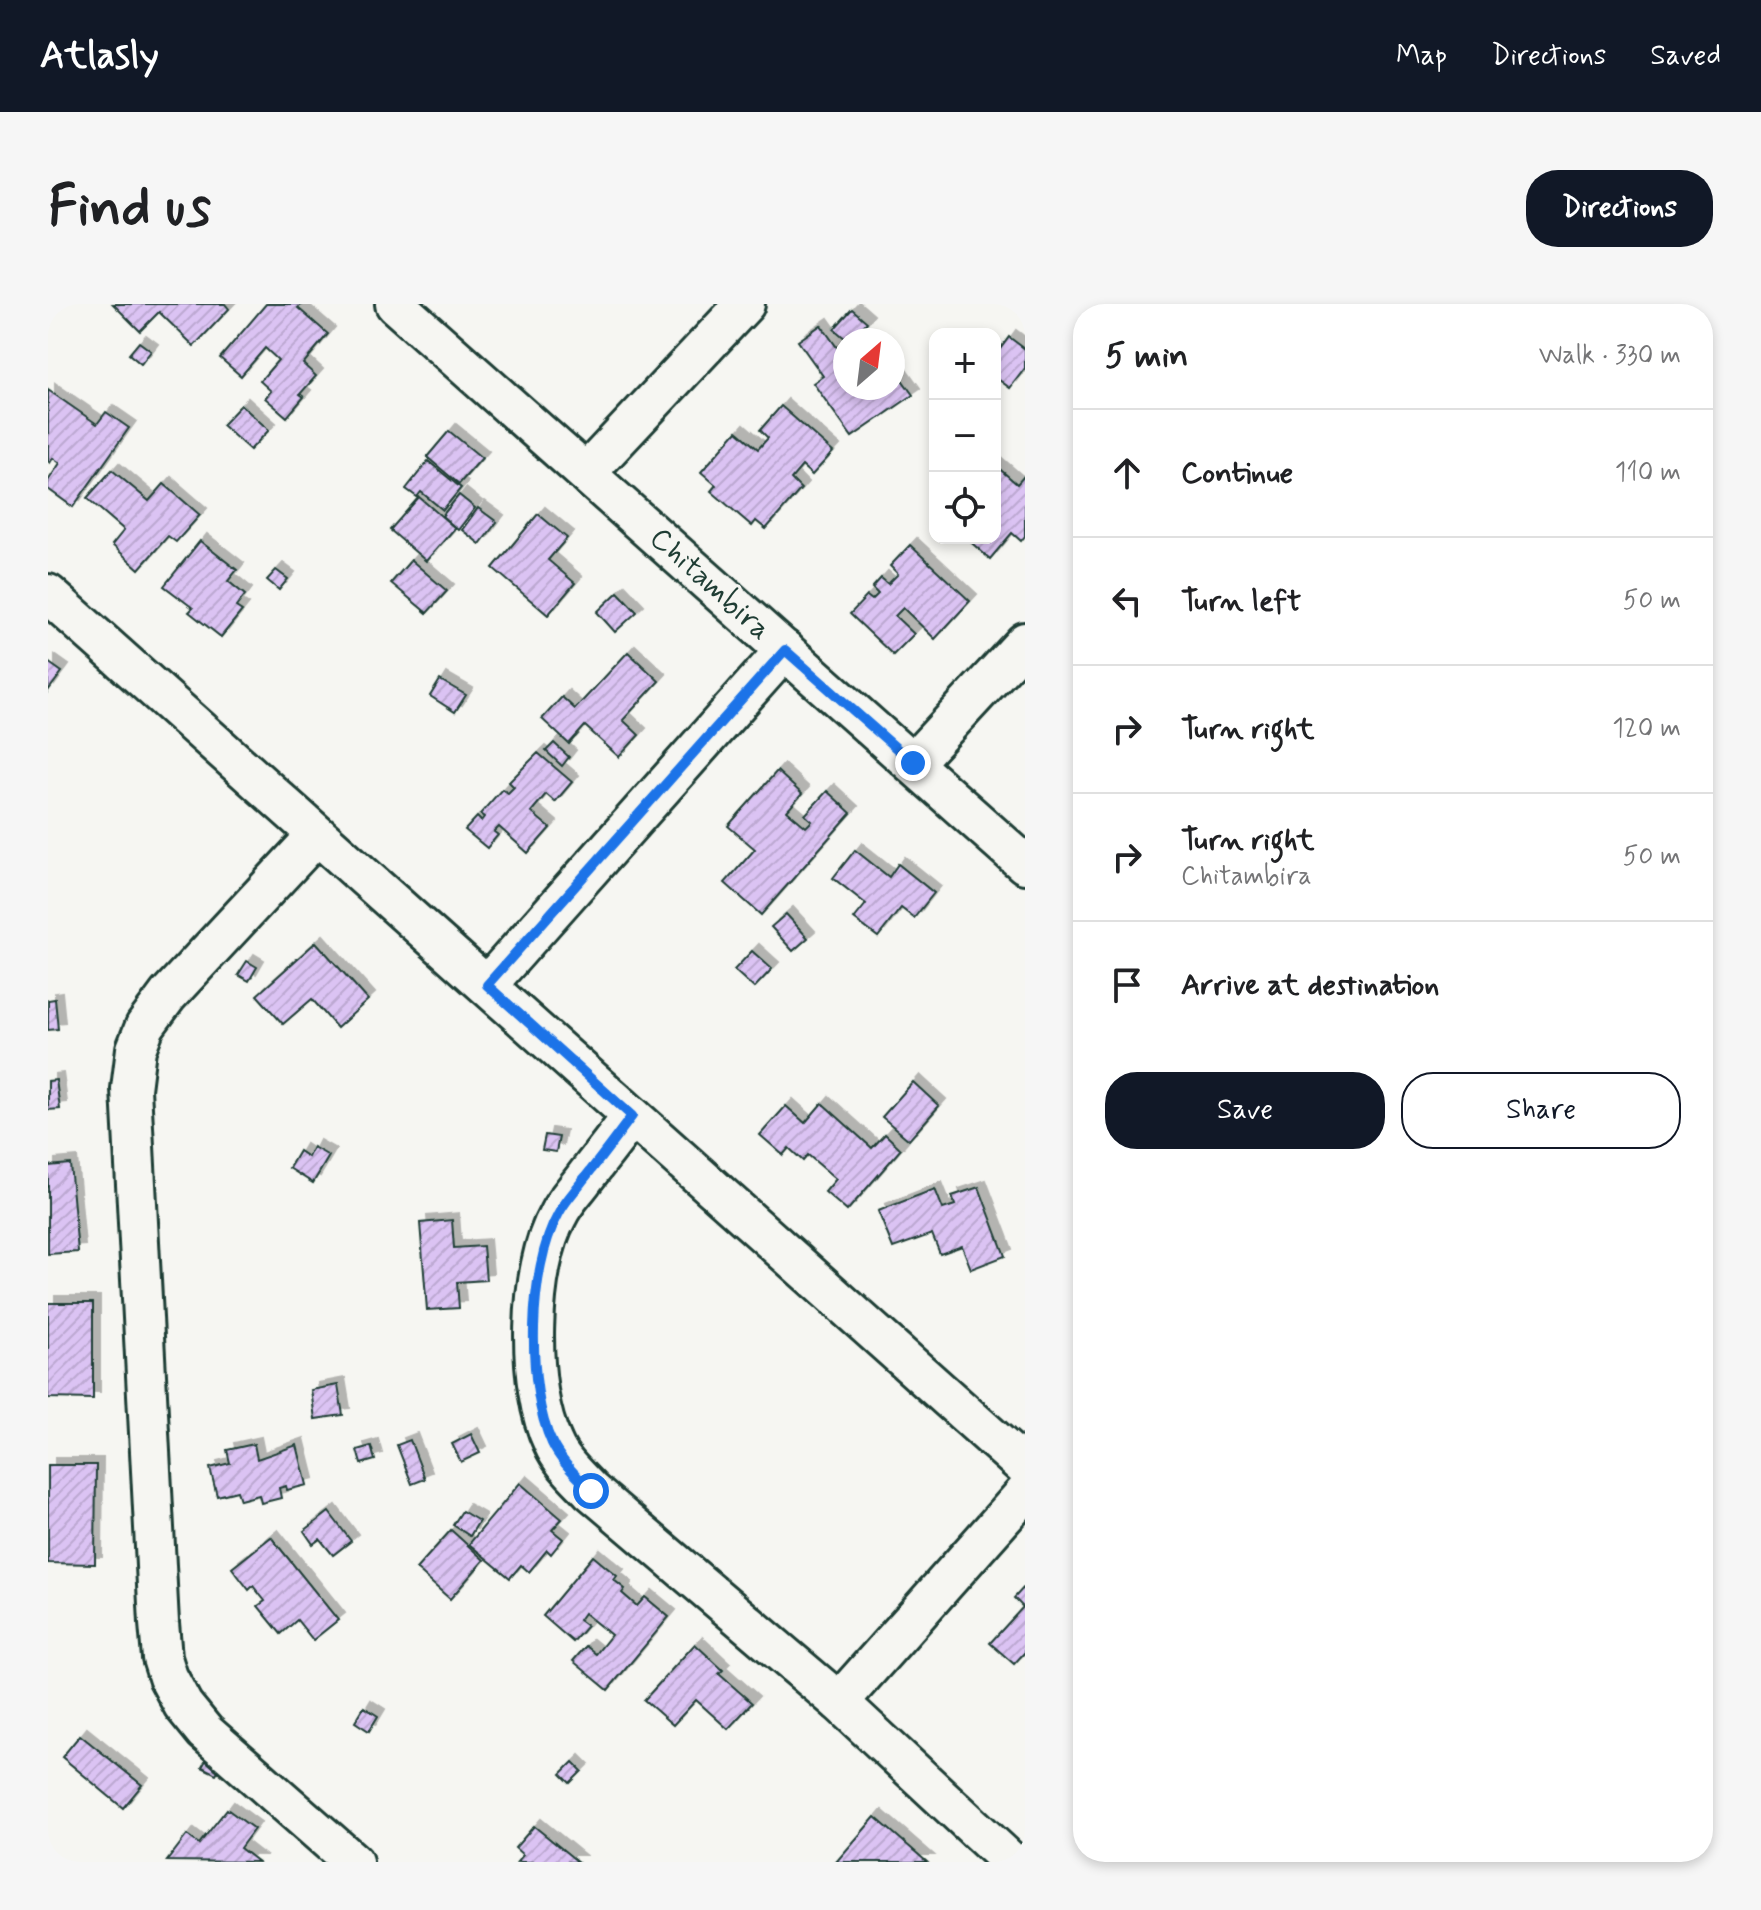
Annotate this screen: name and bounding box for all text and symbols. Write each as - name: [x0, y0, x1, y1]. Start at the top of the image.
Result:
- text: Atlasly: [40, 32, 159, 81]
- text: Map: [1396, 38, 1447, 75]
- text: Directions: [1491, 38, 1606, 75]
- text: Saved: [1650, 38, 1721, 75]
- button: Directions: [1526, 170, 1713, 247]
- text: Find us: [48, 172, 211, 245]
- north arrow: [833, 328, 905, 400]
- map controls: [929, 328, 1001, 544]
- button: +: [929, 328, 1001, 400]
- text: 5 min: [1105, 334, 1188, 379]
- text: Walk · 330 m: [1539, 339, 1681, 373]
- button: −: [929, 400, 1001, 472]
- icon: ahead: [1105, 451, 1149, 495]
- text: Continue: [1181, 454, 1293, 493]
- text: 110 m: [1615, 456, 1681, 490]
- button: locate: [929, 472, 1001, 544]
- street label: Chitambira: [641, 519, 779, 649]
- icon: left: [1105, 579, 1149, 623]
- text: Turn left: [1181, 582, 1301, 621]
- text: 50 m: [1623, 584, 1681, 618]
- icon: right: [1105, 707, 1149, 751]
- text: Turn right: [1181, 710, 1314, 749]
- text: 120 m: [1612, 712, 1681, 746]
- route end: [895, 745, 931, 781]
- text: Turn right: [1181, 821, 1314, 860]
- icon: right: [1105, 835, 1149, 879]
- text: 50 m: [1623, 840, 1681, 874]
- text: Chitambira: [1181, 860, 1312, 894]
- icon: arrive: [1105, 963, 1149, 1007]
- text: Arrive at destination: [1181, 966, 1439, 1005]
- button: Save: [1105, 1072, 1385, 1149]
- button: Share: [1401, 1072, 1681, 1149]
- route start: [573, 1473, 609, 1509]

